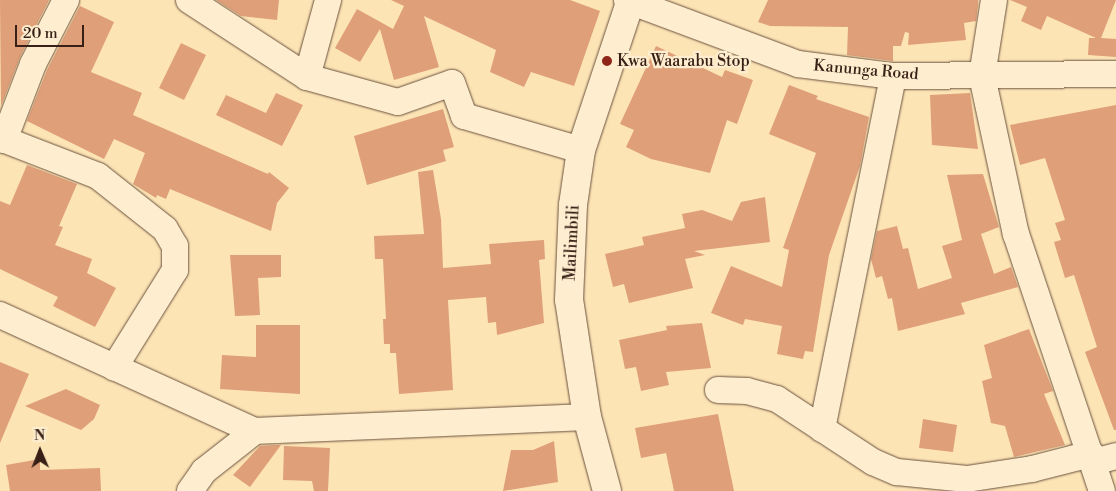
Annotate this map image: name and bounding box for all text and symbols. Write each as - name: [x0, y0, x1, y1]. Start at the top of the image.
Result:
- scale bar: [18, 15, 86, 47]
- text: 20 m: [23, 24, 58, 43]
- place label: Kwa Waarabu Stop: [617, 51, 750, 71]
- marker: Kwa Waarabu Stop: [601, 55, 613, 67]
- street label: Kanunga Road: [813, 56, 919, 84]
- street label: Mailimbili: [560, 205, 584, 281]
- north arrow: [15, 426, 65, 476]
- text: N: [34, 427, 45, 445]

